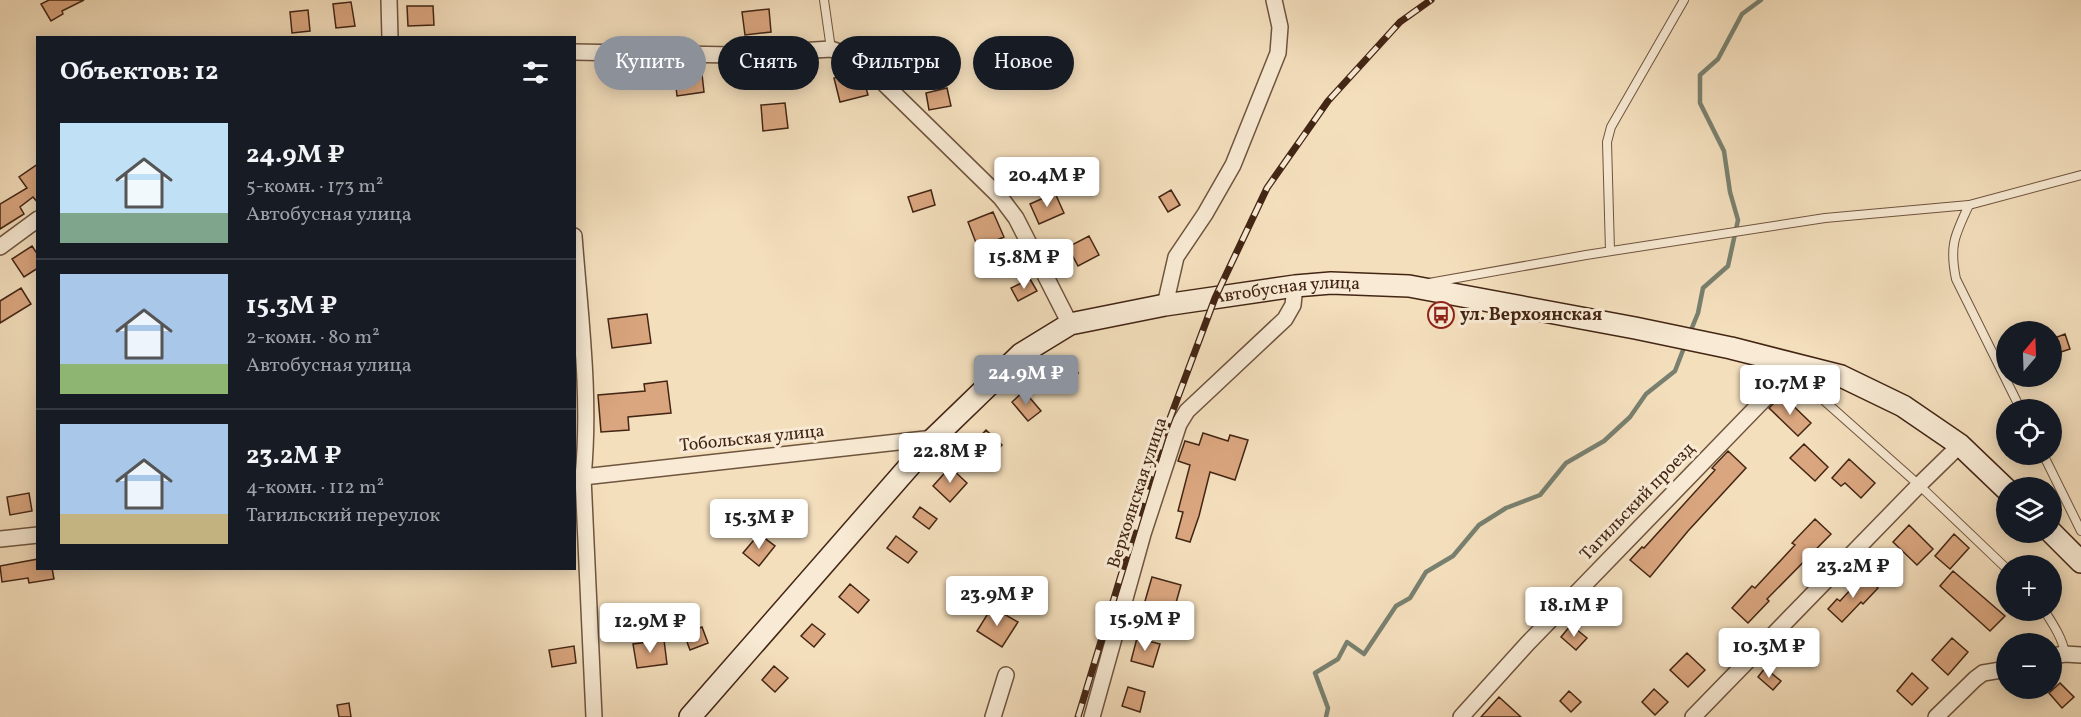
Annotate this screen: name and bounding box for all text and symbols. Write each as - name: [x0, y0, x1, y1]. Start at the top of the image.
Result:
- chip: Купить: [594, 36, 706, 90]
- chip: Снять: [718, 36, 819, 90]
- chip: Фильтры: [831, 36, 961, 90]
- chip: Новое: [973, 36, 1074, 90]
- text: Объектов: 12: [60, 54, 218, 90]
- icon: filters: [519, 56, 552, 89]
- text: 24.9M ₽: [246, 137, 345, 173]
- icon: home: [108, 147, 180, 219]
- pin: 20.4M ₽: [992, 157, 1102, 208]
- text: 20.4M ₽: [1008, 162, 1086, 190]
- text: 5-комн. · 173 m²: [246, 173, 383, 201]
- text: Автобусная улица: [246, 201, 412, 229]
- pin: 15.8M ₽: [969, 239, 1079, 290]
- text: 15.8M ₽: [988, 244, 1060, 272]
- street label: Автобусная улица: [1210, 270, 1361, 311]
- text: 15.3M ₽: [246, 288, 337, 324]
- icon: home: [108, 298, 180, 370]
- bus stop icon: ул. Верхоянская: [1426, 300, 1456, 330]
- place label: ул. Верхоянская: [1460, 303, 1602, 328]
- north arrow: [1996, 321, 2062, 387]
- map controls: [1996, 321, 2062, 699]
- text: 2-комн. · 80 m²: [246, 324, 380, 352]
- text: Автобусная улица: [246, 352, 412, 380]
- pin: 24.9M ₽: [971, 355, 1081, 406]
- text: 24.9M ₽: [988, 360, 1064, 388]
- pin: 10.7M ₽: [1735, 365, 1845, 416]
- text: 10.7M ₽: [1754, 370, 1826, 398]
- button: locate: [1996, 399, 2062, 465]
- street label: Верхоянская улица: [1102, 414, 1174, 572]
- street label: Тобольская улица: [678, 419, 826, 459]
- pin: 22.8M ₽: [895, 433, 1005, 484]
- street label: Тагильский проезд: [1575, 437, 1701, 567]
- text: 23.2M ₽: [246, 438, 341, 474]
- text: 22.8M ₽: [913, 438, 987, 466]
- icon: home: [108, 448, 180, 520]
- text: 4-комн. · 112 m²: [246, 474, 384, 502]
- button: layers: [1996, 477, 2062, 543]
- pin: 15.3M ₽: [704, 499, 814, 550]
- text: Тагильский переулок: [246, 502, 440, 530]
- text: 15.3M ₽: [724, 504, 794, 532]
- pin: 23.2M ₽: [1798, 548, 1908, 599]
- text: 23.2M ₽: [1816, 553, 1890, 581]
- button: +: [1996, 555, 2062, 621]
- pin: 23.9M ₽: [942, 576, 1052, 627]
- text: 23.9M ₽: [960, 581, 1034, 609]
- pin: 18.1M ₽: [1519, 587, 1629, 638]
- text: 18.1M ₽: [1539, 592, 1609, 620]
- pin: 15.9M ₽: [1090, 601, 1200, 652]
- pin: 12.9M ₽: [595, 603, 705, 654]
- text: 15.9M ₽: [1109, 606, 1181, 634]
- text: 12.9M ₽: [614, 608, 686, 636]
- pin: 10.3M ₽: [1714, 628, 1824, 679]
- text: 10.3M ₽: [1733, 633, 1805, 661]
- button: −: [1996, 633, 2062, 699]

